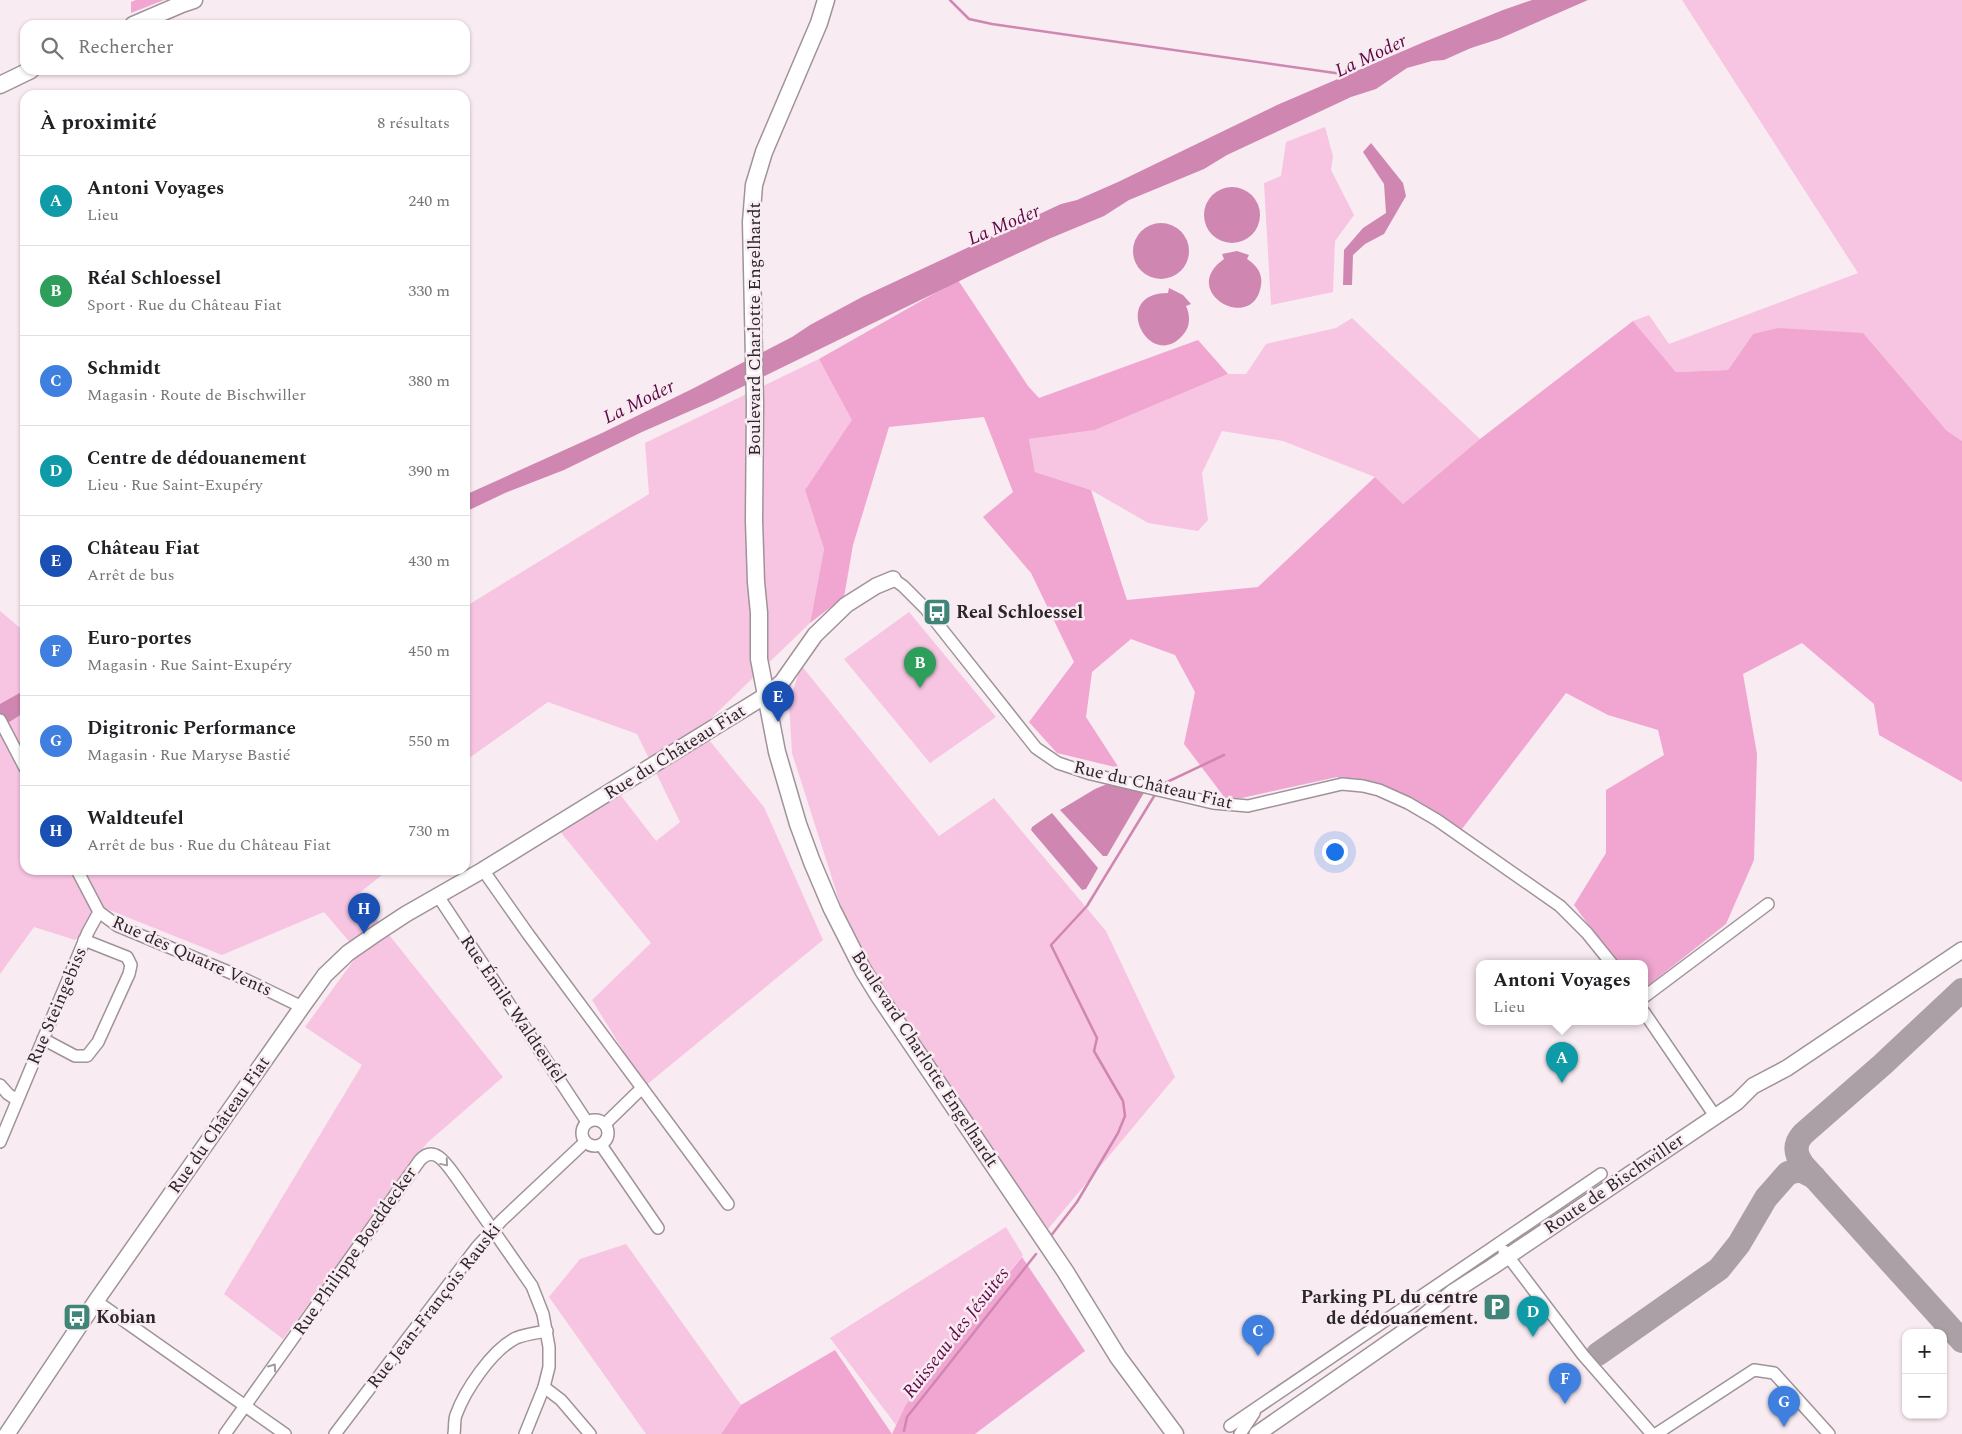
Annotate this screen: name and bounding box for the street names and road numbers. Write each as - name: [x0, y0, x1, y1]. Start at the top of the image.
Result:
- street label: Boulevard Charlotte Engelhardt: [741, 202, 768, 456]
- street label: Rue du Château Fiat: [599, 698, 751, 806]
- street label: Rue du Château Fiat: [1071, 754, 1235, 816]
- street label: Rue des Quatre Vents: [108, 909, 276, 1003]
- street label: Rue Émile Waldteufel: [453, 930, 573, 1088]
- street label: Rue Steingebiss: [20, 943, 94, 1069]
- street label: Boulevard Charlotte Engelhardt: [845, 945, 1005, 1173]
- street label: Rue du Château Fiat: [161, 1051, 277, 1199]
- street label: Route de Bischwiller: [1538, 1127, 1690, 1241]
- street label: Rue Philippe Boeddecker: [286, 1161, 424, 1341]
- street label: Rue Jean-François Rauski: [361, 1217, 507, 1395]

